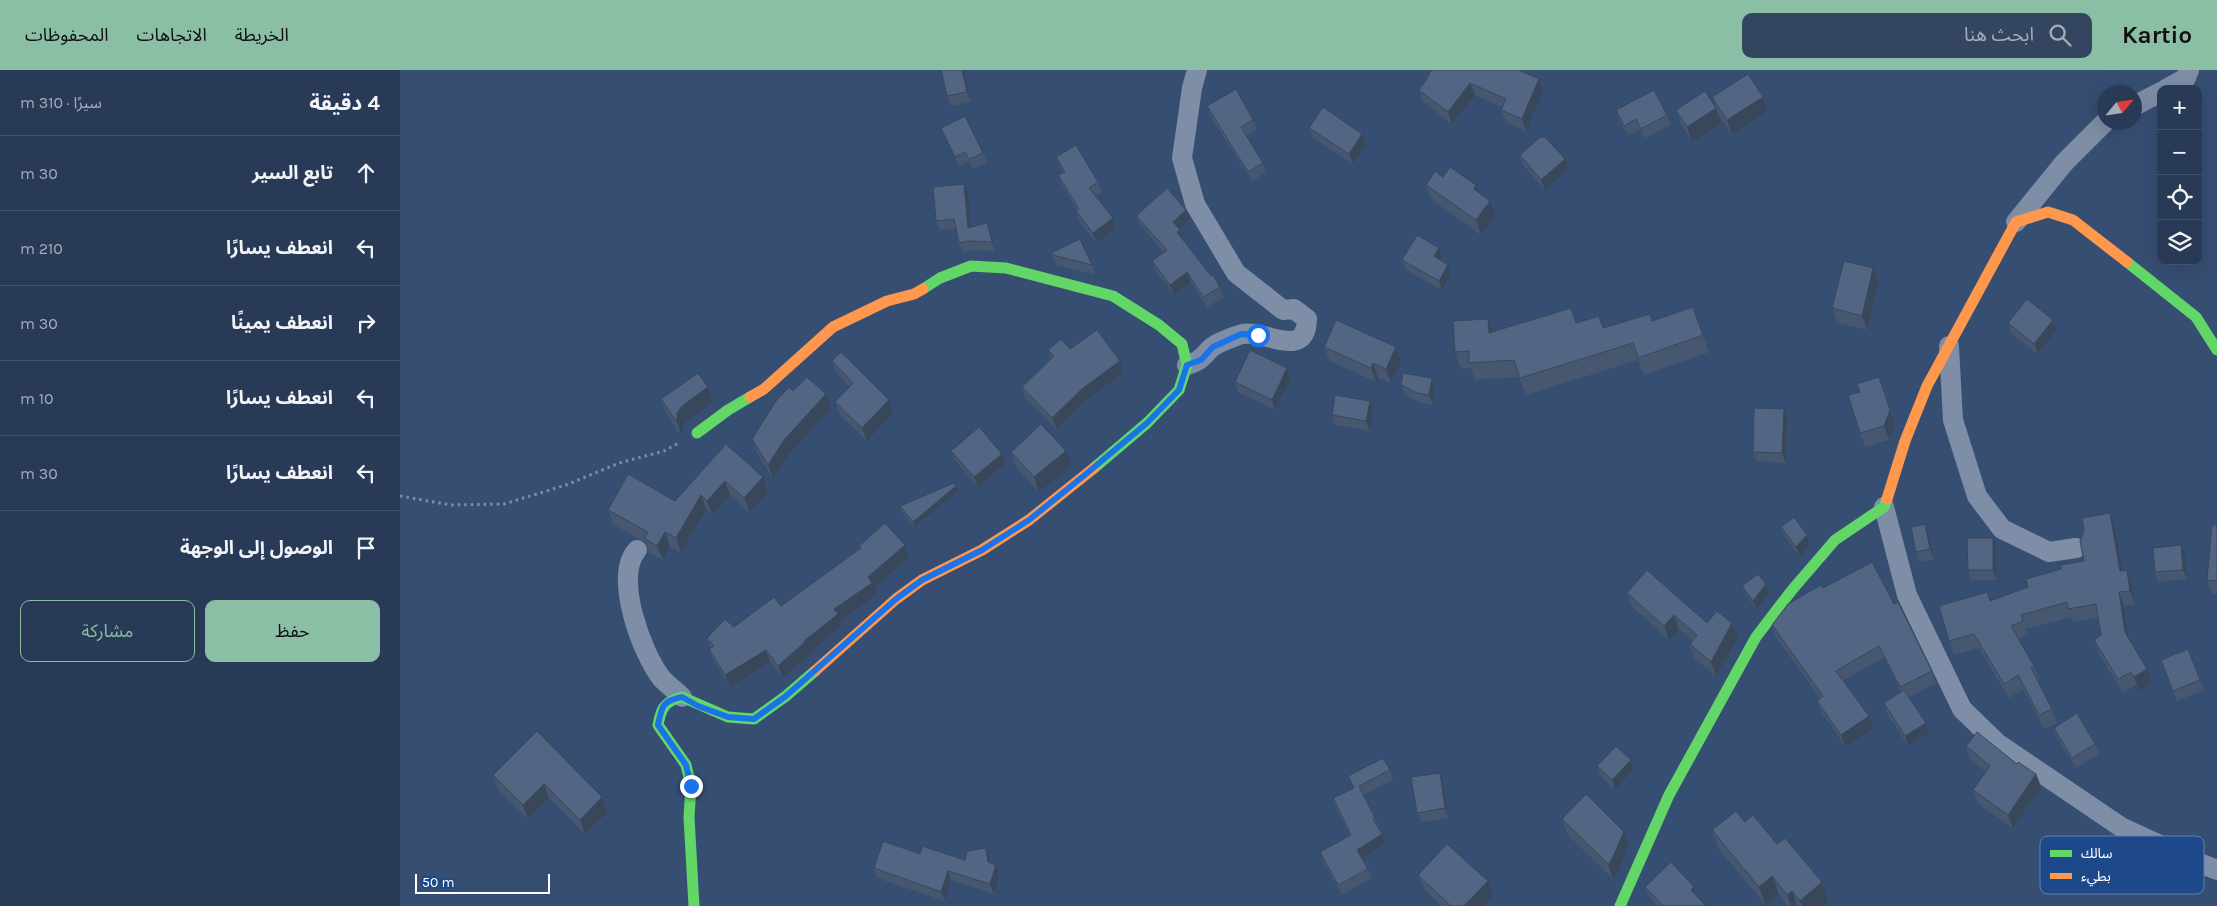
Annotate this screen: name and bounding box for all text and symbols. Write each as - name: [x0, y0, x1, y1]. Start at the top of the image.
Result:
- search box: [1742, 13, 2092, 58]
- icon: search: [2046, 21, 2074, 49]
- text: Kartio: [2122, 21, 2192, 49]
- text: المحفوظات: [25, 24, 109, 46]
- text: الاتجاهات: [137, 24, 207, 46]
- text: الخريطة: [235, 24, 289, 46]
- text: ابحث هنا: [1964, 24, 2034, 46]
- north arrow: [2097, 85, 2142, 130]
- map controls: [2157, 85, 2202, 265]
- button: +: [2157, 85, 2202, 130]
- text: 4 دقيقة: [309, 91, 380, 115]
- text: سيرًا · 310 m: [20, 93, 102, 112]
- button: −: [2157, 130, 2202, 175]
- icon: ahead: [352, 159, 380, 187]
- text: تابع السير: [252, 162, 333, 184]
- text: 30 m: [20, 164, 58, 183]
- button: locate: [2157, 175, 2202, 220]
- button: layers: [2157, 220, 2202, 265]
- icon: left: [352, 234, 380, 262]
- text: انعطف يسارًا: [226, 237, 333, 259]
- text: 210 m: [20, 239, 63, 258]
- icon: right: [352, 309, 380, 337]
- text: انعطف يمينًا: [231, 312, 333, 334]
- text: 30 m: [20, 314, 58, 333]
- route start: [1247, 324, 1270, 347]
- icon: left: [352, 384, 380, 412]
- text: انعطف يسارًا: [226, 387, 333, 409]
- text: 10 m: [20, 389, 54, 408]
- icon: left: [352, 459, 380, 487]
- text: انعطف يسارًا: [226, 462, 333, 484]
- text: 30 m: [20, 464, 58, 483]
- icon: arrive: [352, 534, 380, 562]
- text: الوصول إلى الوجهة: [180, 537, 333, 559]
- button: مشاركة: [20, 600, 195, 662]
- button: حفظ: [205, 600, 380, 662]
- route end: [680, 775, 703, 798]
- legend: [2040, 836, 2204, 894]
- text: سالك: [2081, 845, 2113, 862]
- text: بطيء: [2081, 868, 2111, 887]
- scale bar: [415, 871, 550, 894]
- text: 50 m: [422, 874, 455, 891]

